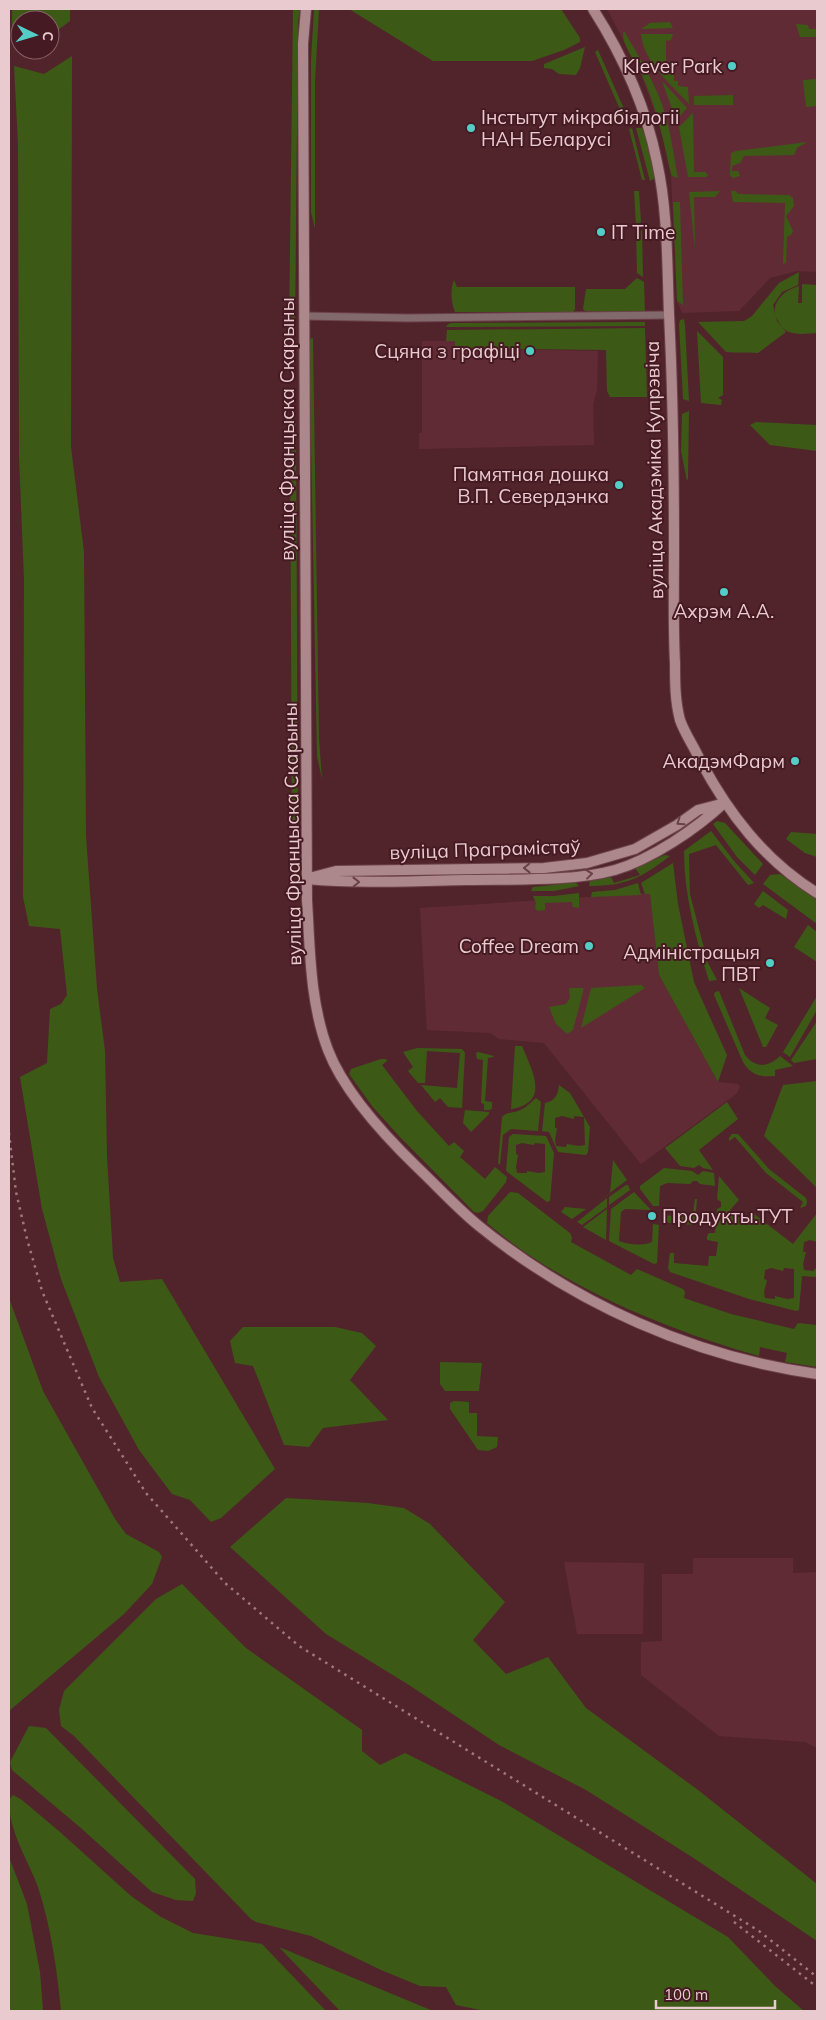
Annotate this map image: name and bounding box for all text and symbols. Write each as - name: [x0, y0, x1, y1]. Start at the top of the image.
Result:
- north arrow: [10, 10, 60, 60]
- text: С: [39, 31, 57, 42]
- place label: Klever Park: [623, 54, 722, 78]
- marker: Klever Park: [726, 60, 738, 72]
- place label: Інстытут мікрабіялогіі НАН Беларусі: [481, 105, 679, 151]
- marker: Інстытут мікрабіялогіі НАН Беларусі: [465, 122, 477, 134]
- place label: IT Time: [611, 220, 675, 244]
- marker: IT Time: [595, 226, 607, 238]
- street label: вуліца Францыска Скарыны: [275, 297, 299, 561]
- place label: Сцяна з графіці: [374, 339, 520, 363]
- street label: вуліца Акадэміка Купрэвіча: [640, 341, 668, 599]
- marker: Сцяна з графіці: [524, 345, 536, 357]
- place label: Памятная дошка В.П. Севердэнка: [453, 462, 609, 508]
- marker: Памятная дошка В.П. Севердэнка: [613, 479, 625, 491]
- marker: Ахрэм А.А.: [718, 586, 730, 598]
- place label: Ахрэм А.А.: [674, 599, 774, 623]
- street label: вуліца Францыска Скарыны: [278, 702, 306, 966]
- place label: АкадэмФарм: [663, 749, 785, 773]
- marker: АкадэмФарм: [789, 755, 801, 767]
- one-way arrow: [676, 816, 685, 826]
- street label: вуліца Праграмістаў: [389, 834, 581, 864]
- one-way arrow: [523, 863, 531, 873]
- one-way arrow: [586, 869, 594, 880]
- one-way arrow: [352, 876, 360, 887]
- place label: Coffee Dream: [459, 934, 579, 958]
- marker: Coffee Dream: [583, 940, 595, 952]
- place label: Адміністрацыя ПВТ: [623, 940, 761, 986]
- marker: Адміністрацыя ПВТ: [764, 957, 776, 969]
- place label: Продукты.ТУТ: [662, 1204, 793, 1228]
- marker: Продукты.ТУТ: [646, 1210, 658, 1222]
- scale bar: [656, 1978, 775, 2010]
- text: 100 m: [664, 1985, 708, 2004]

